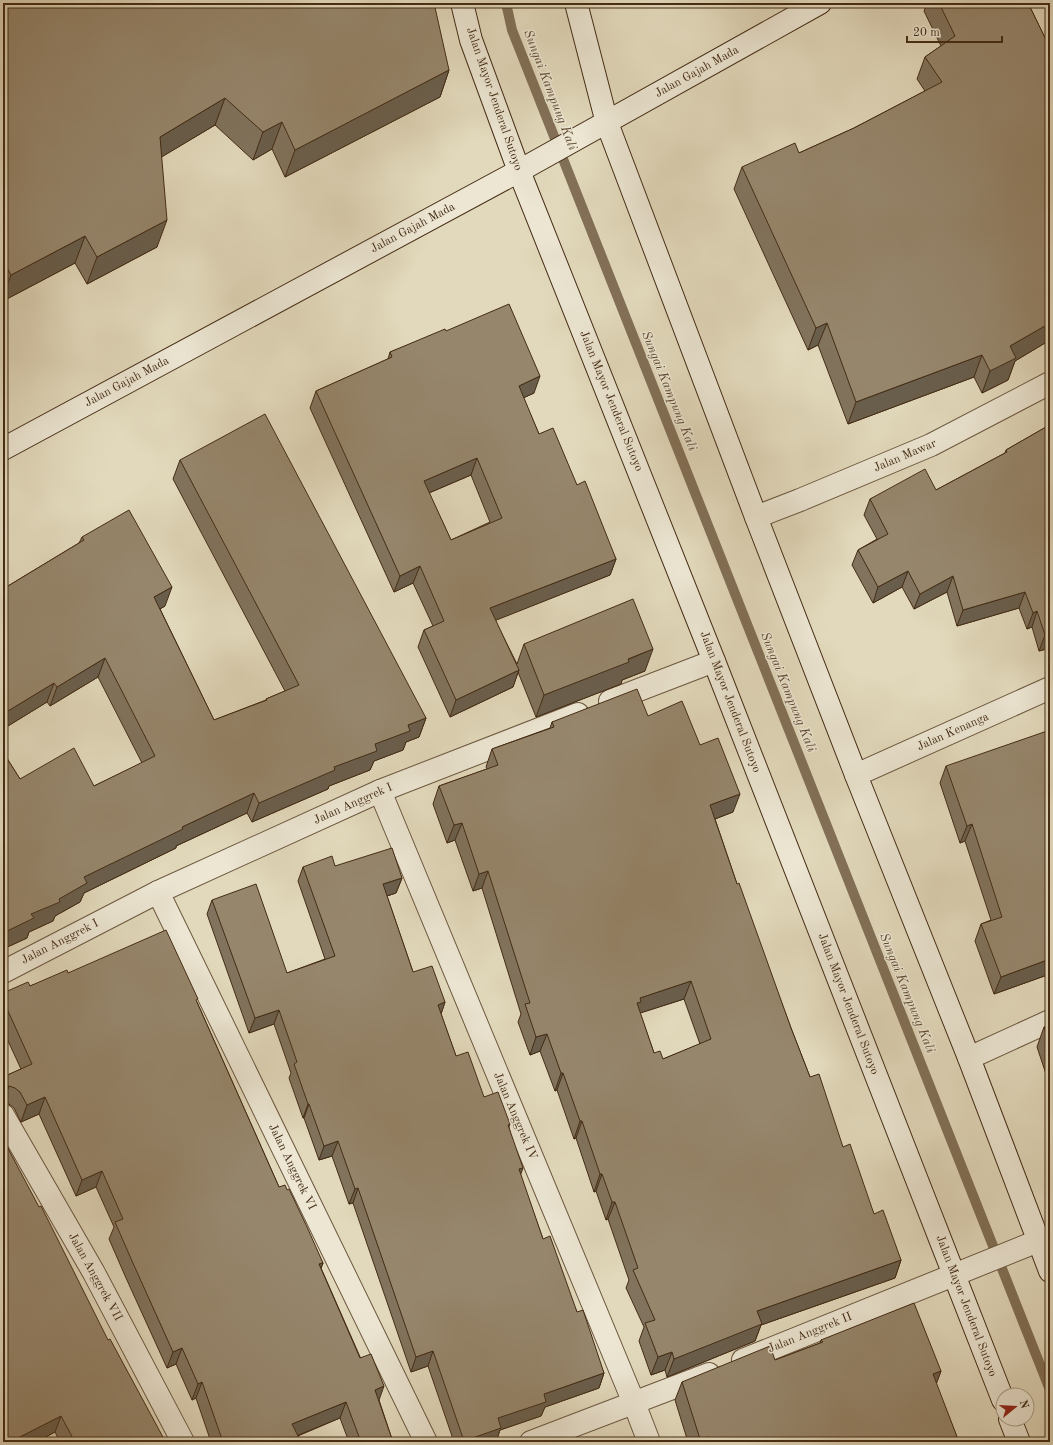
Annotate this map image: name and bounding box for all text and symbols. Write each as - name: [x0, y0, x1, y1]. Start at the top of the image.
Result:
- scale bar: [907, 18, 1002, 44]
- street label: Jalan Mayor Jenderal Sutoyo: [464, 26, 524, 172]
- text: 20 m: [913, 27, 940, 39]
- water label: Sungai Kampung Kali: [521, 28, 579, 153]
- street label: Jalan Gajah Mada: [653, 44, 741, 100]
- street label: Jalan Gajah Mada: [369, 201, 457, 255]
- street label: Jalan Mayor Jenderal Sutoyo: [577, 329, 645, 473]
- water label: Sungai Kampung Kali: [639, 329, 699, 453]
- street label: Jalan Gajah Mada: [83, 355, 171, 409]
- street label: Jalan Mawar: [872, 437, 938, 475]
- street label: Jalan Mayor Jenderal Sutoyo: [697, 630, 763, 775]
- water label: Sungai Kampung Kali: [758, 630, 818, 754]
- street label: Jalan Kenanga: [915, 711, 991, 753]
- street label: Jalan Anggrek I: [312, 781, 394, 827]
- street label: Jalan Anggrek I: [19, 917, 101, 967]
- water label: Sungai Kampung Kali: [877, 931, 937, 1055]
- street label: Jalan Mayor Jenderal Sutoyo: [815, 932, 881, 1077]
- street label: Jalan Anggrek IV: [491, 1070, 539, 1162]
- street label: Jalan Anggrek VI: [266, 1122, 318, 1212]
- street label: Jalan Anggrek VII: [66, 1231, 124, 1323]
- street label: Jalan Mayor Jenderal Sutoyo: [933, 1234, 999, 1379]
- street label: Jalan Anggrek II: [766, 1311, 854, 1355]
- north arrow: [995, 1387, 1035, 1427]
- text: N: [1017, 1399, 1030, 1411]

